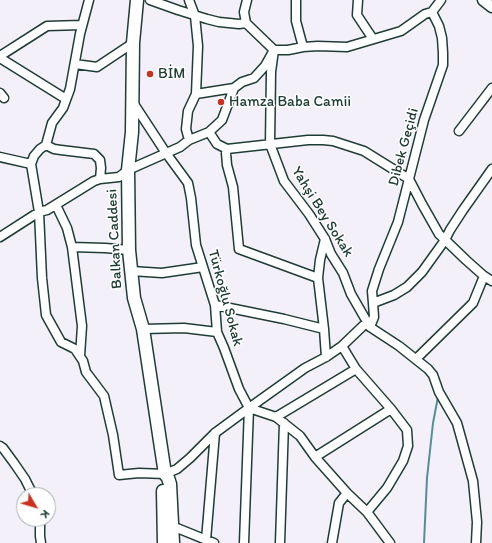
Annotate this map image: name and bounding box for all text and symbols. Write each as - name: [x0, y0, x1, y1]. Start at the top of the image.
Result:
- place label: BİM: [158, 65, 185, 83]
- marker: BİM: [145, 69, 155, 79]
- place label: Hamza Baba Camii: [229, 93, 351, 111]
- marker: Hamza Baba Camii: [216, 97, 226, 107]
- street label: Dibek Geçidi: [385, 106, 423, 188]
- street label: Yahşi Bey Sokak: [287, 163, 357, 261]
- street label: Balkan Caddesi: [103, 189, 127, 289]
- street label: Türkoğlu Sokak: [203, 248, 247, 348]
- north arrow: [16, 487, 56, 527]
- text: K: [38, 507, 52, 521]

